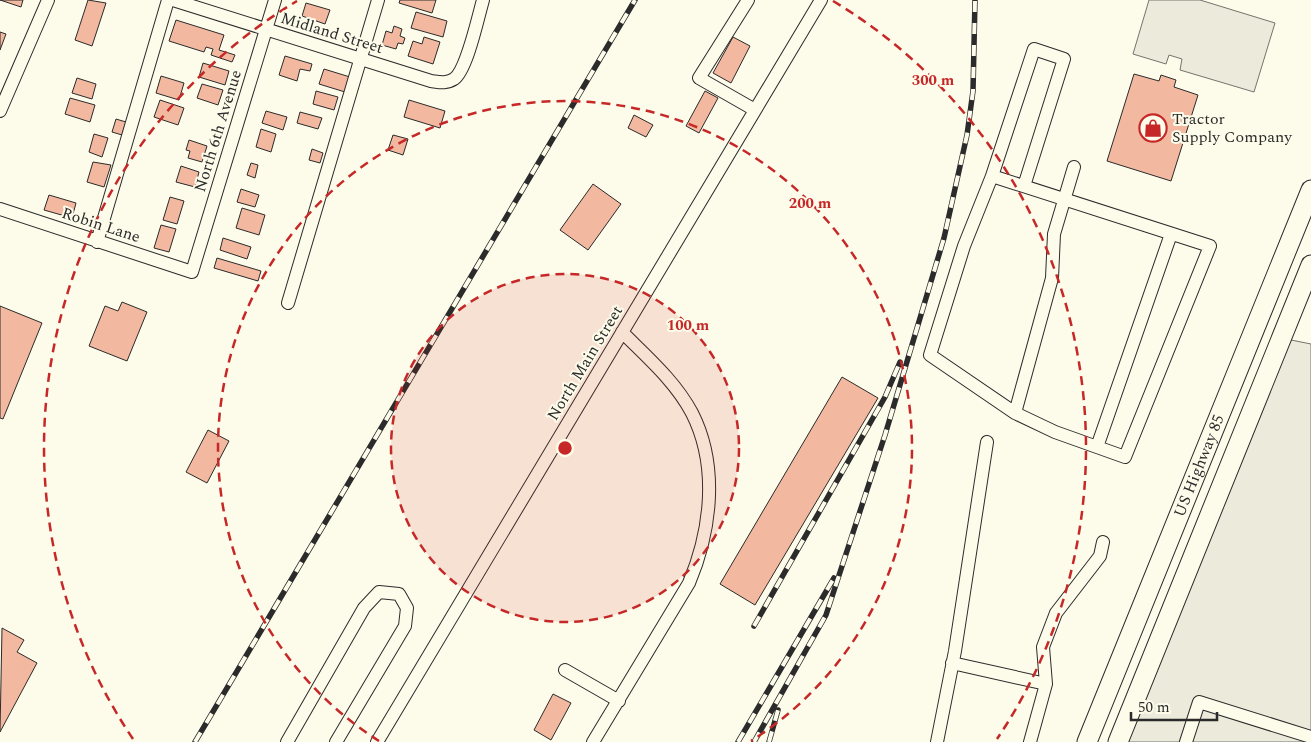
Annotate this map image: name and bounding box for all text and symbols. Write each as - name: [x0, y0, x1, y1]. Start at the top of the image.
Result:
- street label: Midland Street: [278, 6, 387, 60]
- street label: North 6th Avenue: [188, 67, 248, 195]
- text: 300 m: [912, 69, 955, 92]
- place label: Tractor Supply Company: [1172, 107, 1293, 149]
- shop icon: Tractor Supply Company: [1138, 113, 1168, 143]
- text: 200 m: [789, 192, 832, 215]
- street label: Robin Lane: [59, 201, 143, 249]
- street label: North Main Street: [541, 301, 629, 425]
- text: 100 m: [667, 314, 710, 337]
- street label: US Highway 85: [1167, 411, 1231, 521]
- centre of rings: [556, 439, 574, 457]
- scale bar: [1131, 690, 1217, 722]
- text: 50 m: [1138, 696, 1170, 719]

